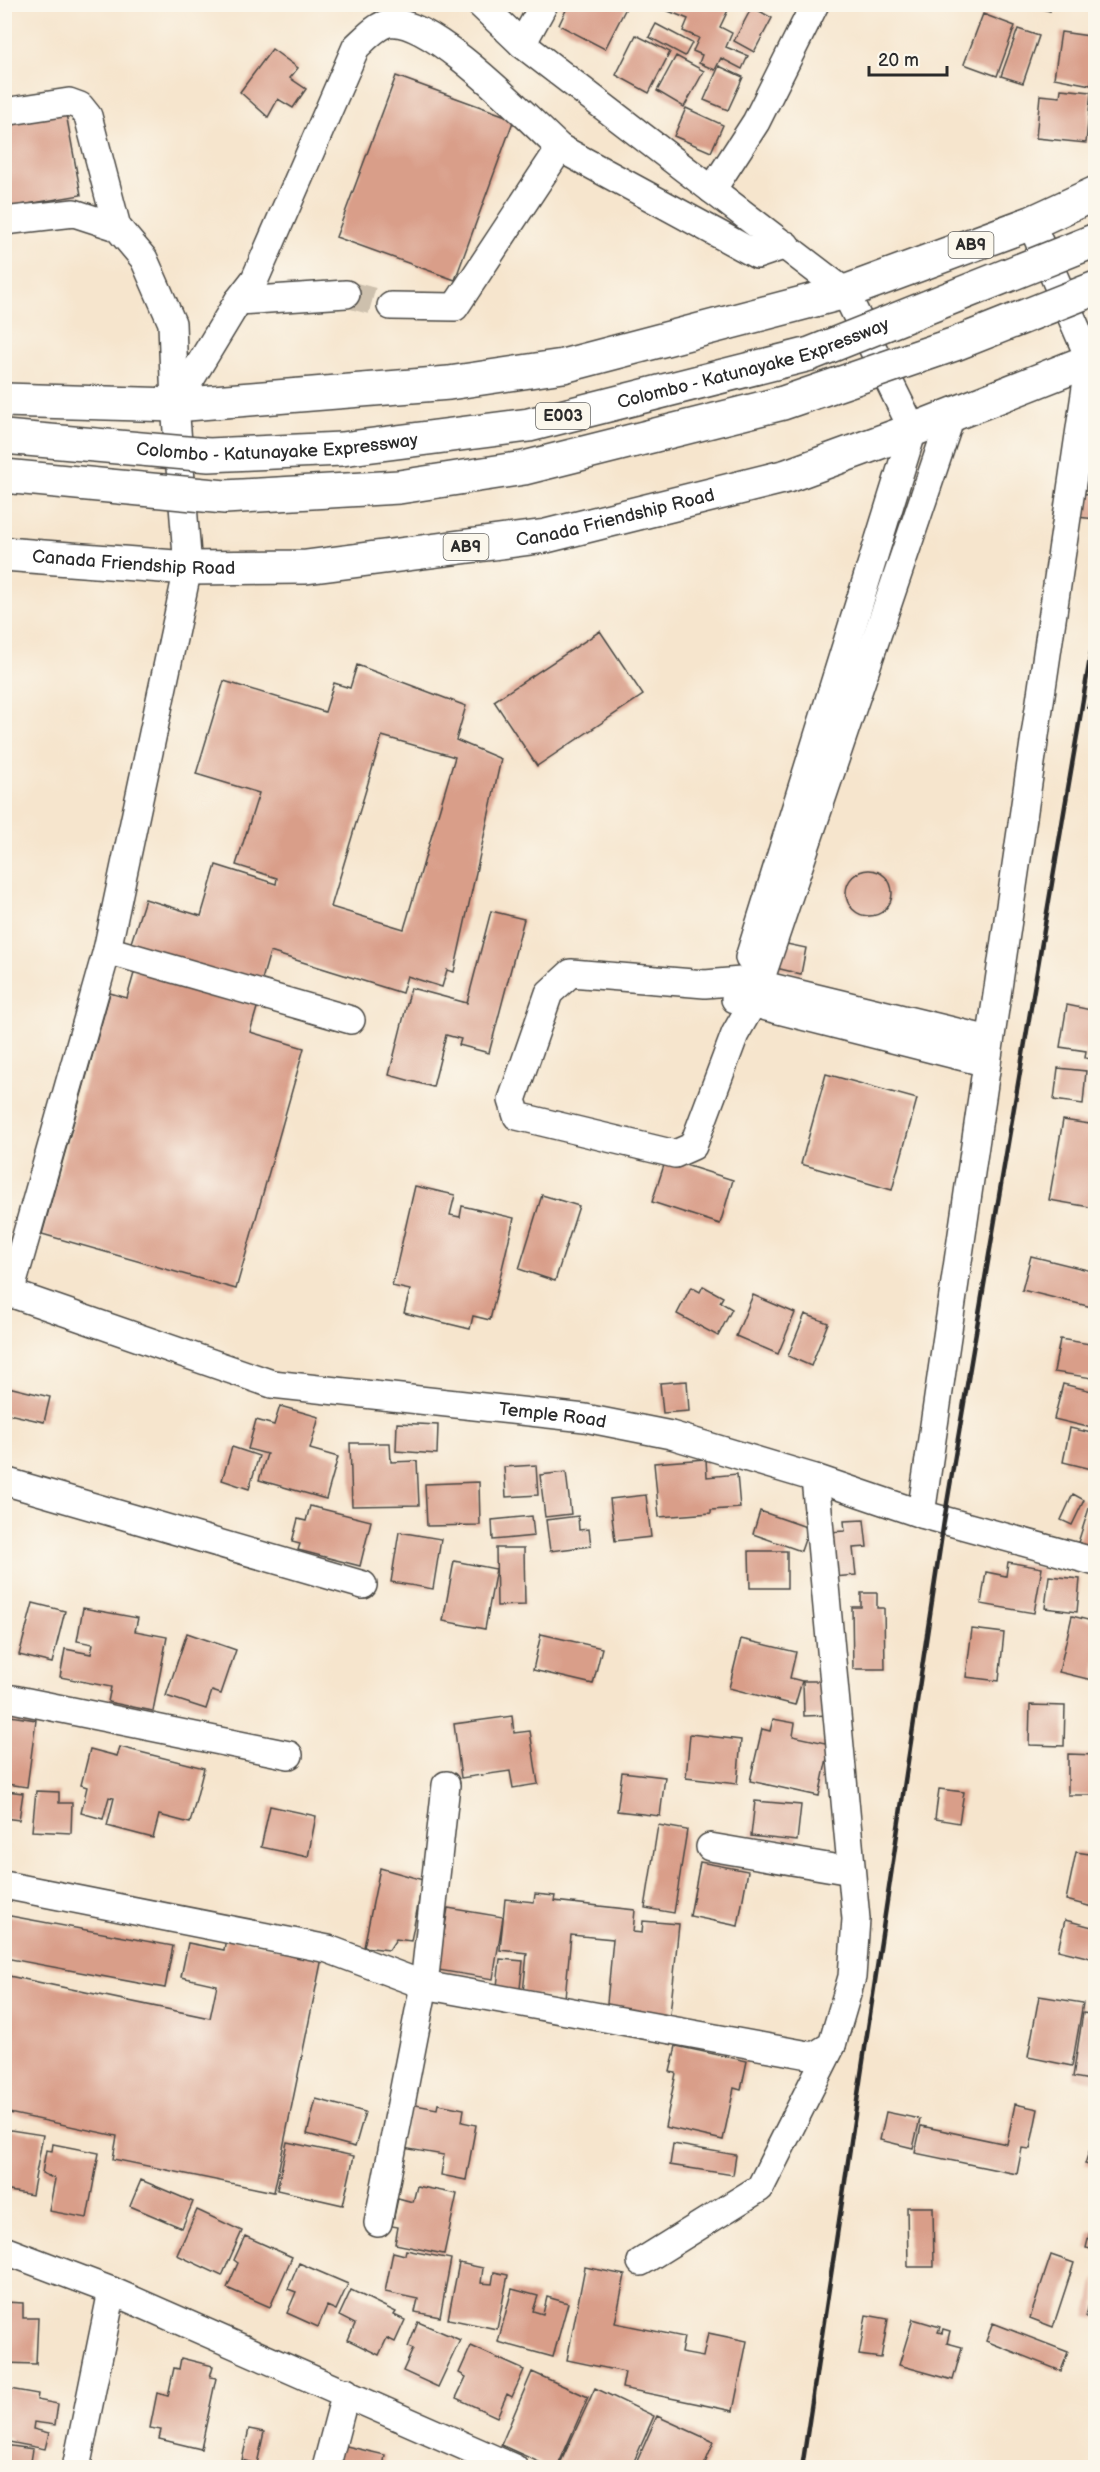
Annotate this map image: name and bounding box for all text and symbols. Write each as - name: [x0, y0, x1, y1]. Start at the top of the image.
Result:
- scale bar: [869, 39, 947, 77]
- text: 20 m: [878, 50, 919, 71]
- road number: AB9: [948, 232, 994, 258]
- street label: Colombo - Katunayake Expressway: [615, 313, 893, 413]
- road number: E003: [536, 403, 590, 429]
- street label: Colombo - Katunayake Expressway: [135, 429, 420, 466]
- street label: Canada Friendship Road: [515, 484, 717, 550]
- road number: AB9: [444, 534, 488, 560]
- street label: Canada Friendship Road: [31, 546, 235, 579]
- street label: Temple Road: [498, 1398, 608, 1432]

